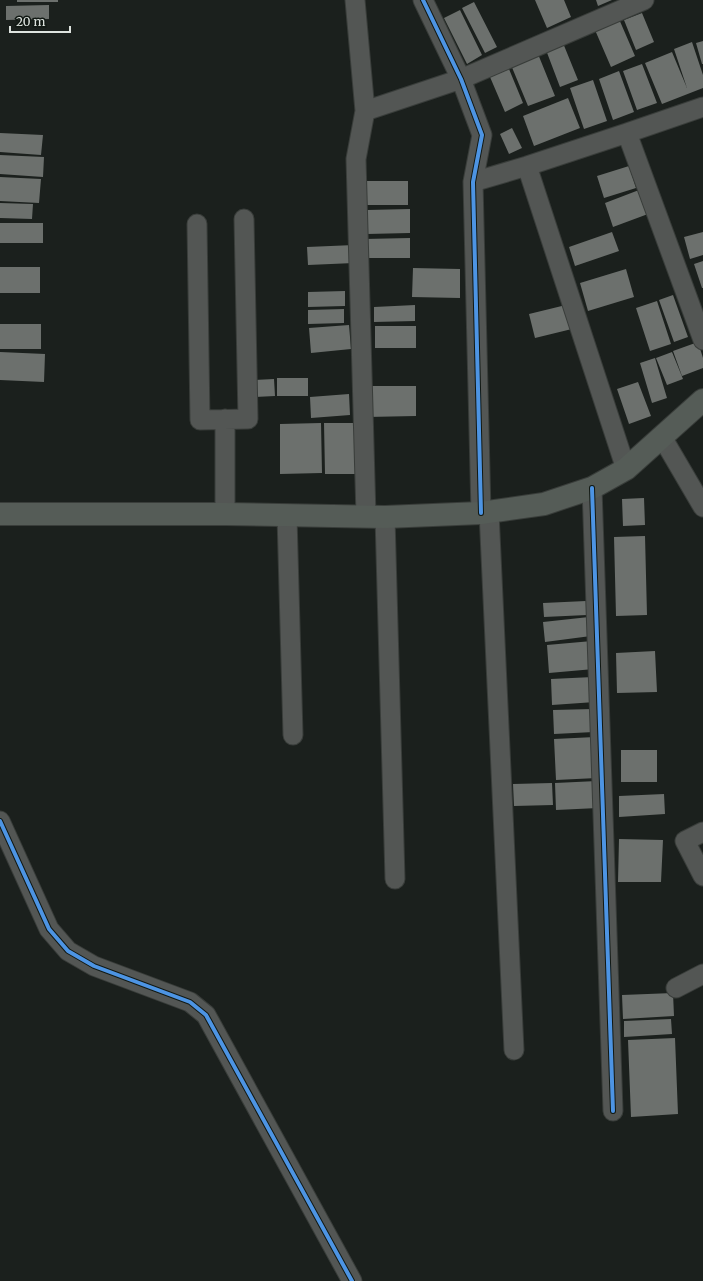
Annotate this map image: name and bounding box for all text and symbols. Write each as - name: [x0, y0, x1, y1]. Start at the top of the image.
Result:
- scale bar: [10, 8, 70, 34]
- text: 20 m: [16, 14, 45, 29]

